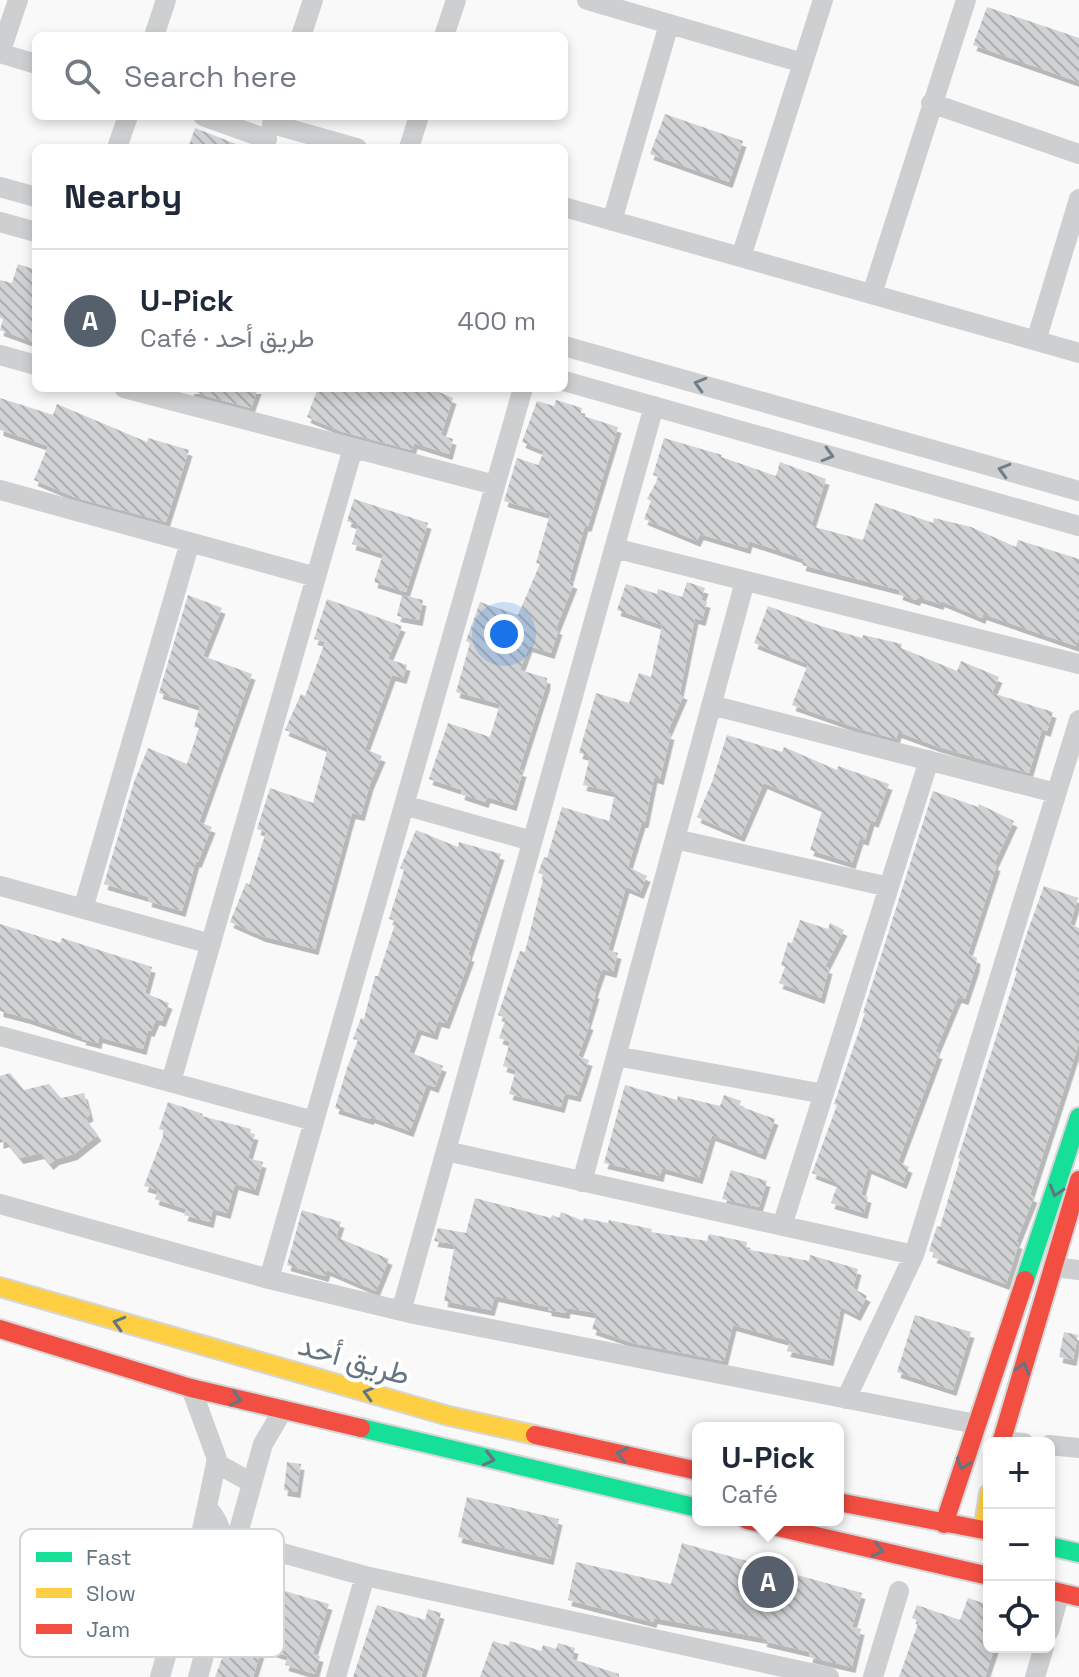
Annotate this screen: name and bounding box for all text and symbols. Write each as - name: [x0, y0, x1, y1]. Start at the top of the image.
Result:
- search box: [32, 32, 568, 120]
- icon: search: [60, 54, 104, 98]
- text: Search here: [124, 57, 297, 96]
- text: Nearby: [64, 175, 182, 218]
- text: U-Pick: [140, 281, 234, 320]
- text: A: [82, 304, 98, 338]
- text: 400 m: [457, 304, 536, 338]
- text: Café · طريق أحد: [140, 321, 314, 355]
- one-way arrow: [693, 377, 707, 393]
- one-way arrow: [820, 446, 834, 462]
- one-way arrow: [997, 463, 1011, 479]
- your location: [484, 614, 524, 654]
- one-way arrow: [1049, 1183, 1065, 1197]
- one-way arrow: [112, 1316, 126, 1332]
- street label: طريق أحد: [294, 1325, 414, 1394]
- one-way arrow: [1014, 1362, 1030, 1376]
- one-way arrow: [363, 1386, 377, 1403]
- one-way arrow: [228, 1390, 242, 1407]
- popup: [692, 1422, 844, 1526]
- map controls: [983, 1437, 1055, 1653]
- button: +: [983, 1437, 1055, 1509]
- text: U-Pick: [721, 1438, 815, 1477]
- one-way arrow: [616, 1446, 629, 1463]
- one-way arrow: [481, 1450, 495, 1467]
- one-way arrow: [956, 1456, 972, 1470]
- text: Café: [721, 1477, 778, 1511]
- button: −: [983, 1509, 1055, 1581]
- legend: [20, 1529, 284, 1657]
- one-way arrow: [870, 1541, 884, 1558]
- text: Fast: [86, 1543, 132, 1571]
- pin: A: [742, 1552, 794, 1612]
- text: Slow: [86, 1579, 136, 1607]
- button: locate: [983, 1581, 1055, 1653]
- text: Jam: [86, 1615, 130, 1643]

